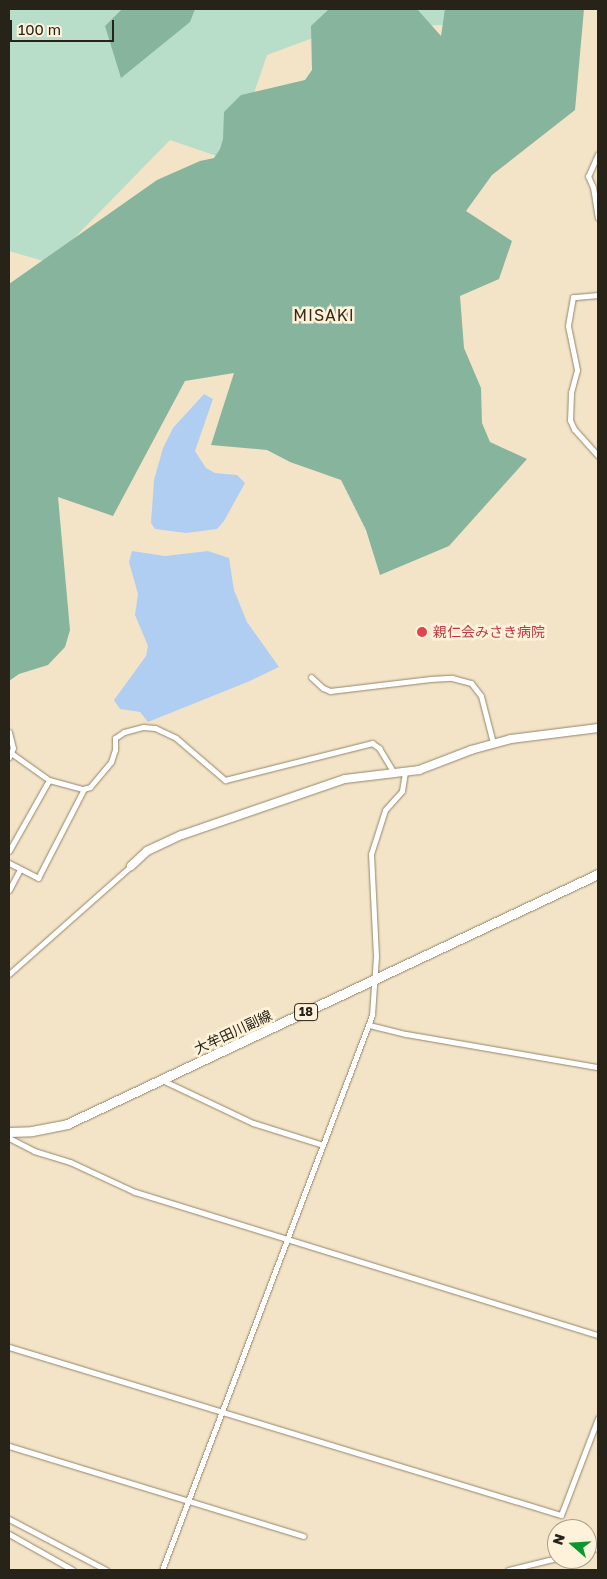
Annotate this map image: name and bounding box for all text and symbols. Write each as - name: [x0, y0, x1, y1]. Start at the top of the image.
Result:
- scale bar: [12, 10, 116, 42]
- text: 100 m: [18, 20, 61, 38]
- district label: MISAKI: [292, 305, 356, 325]
- place label: 親仁会みさき病院: [433, 624, 545, 640]
- marker: 親仁会みさき病院: [415, 625, 429, 639]
- road number: 18: [294, 1002, 318, 1022]
- street label: 大牟田川副線: [191, 1007, 275, 1057]
- north arrow: [547, 1519, 597, 1569]
- text: N: [549, 1531, 568, 1547]

